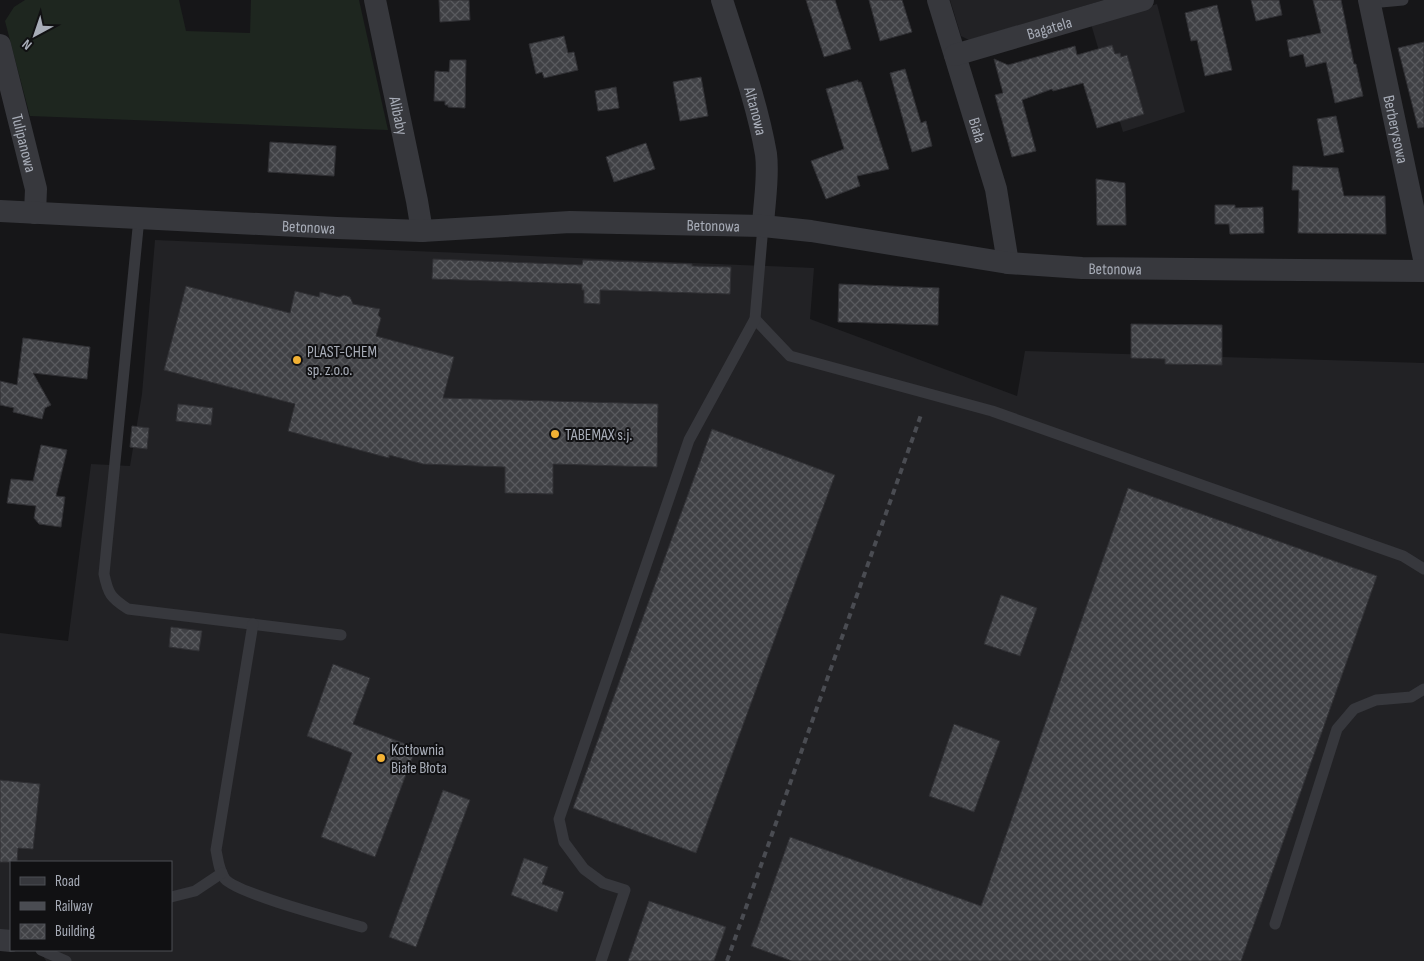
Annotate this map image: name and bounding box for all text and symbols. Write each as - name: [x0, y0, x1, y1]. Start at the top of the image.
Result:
- north arrow: [10, 10, 60, 60]
- street label: Bagatela: [1025, 13, 1074, 45]
- text: N: [19, 36, 35, 53]
- street label: Altanowa: [739, 84, 770, 137]
- street label: Berberysowa: [1378, 93, 1411, 165]
- street label: Alibaby: [384, 94, 411, 137]
- street label: Tulipanowa: [7, 112, 39, 175]
- street label: Biała: [964, 116, 989, 145]
- street label: Betonowa: [686, 216, 740, 237]
- street label: Betonowa: [281, 217, 336, 239]
- street label: Betonowa: [1088, 260, 1142, 280]
- place label: PLAST-CHEM sp. z.o.o.: [307, 343, 377, 380]
- marker: PLAST-CHEM sp. z.o.o.: [291, 354, 303, 366]
- place label: TABEMAX s.j.: [565, 426, 632, 445]
- marker: TABEMAX s.j.: [549, 428, 561, 440]
- place label: Kotłownia Białe Błota: [391, 741, 447, 778]
- marker: Kotłownia Białe Błota: [375, 752, 387, 764]
- legend: [10, 861, 172, 951]
- text: Road: [55, 872, 80, 891]
- text: Railway: [55, 897, 93, 916]
- text: Building: [55, 922, 95, 941]

